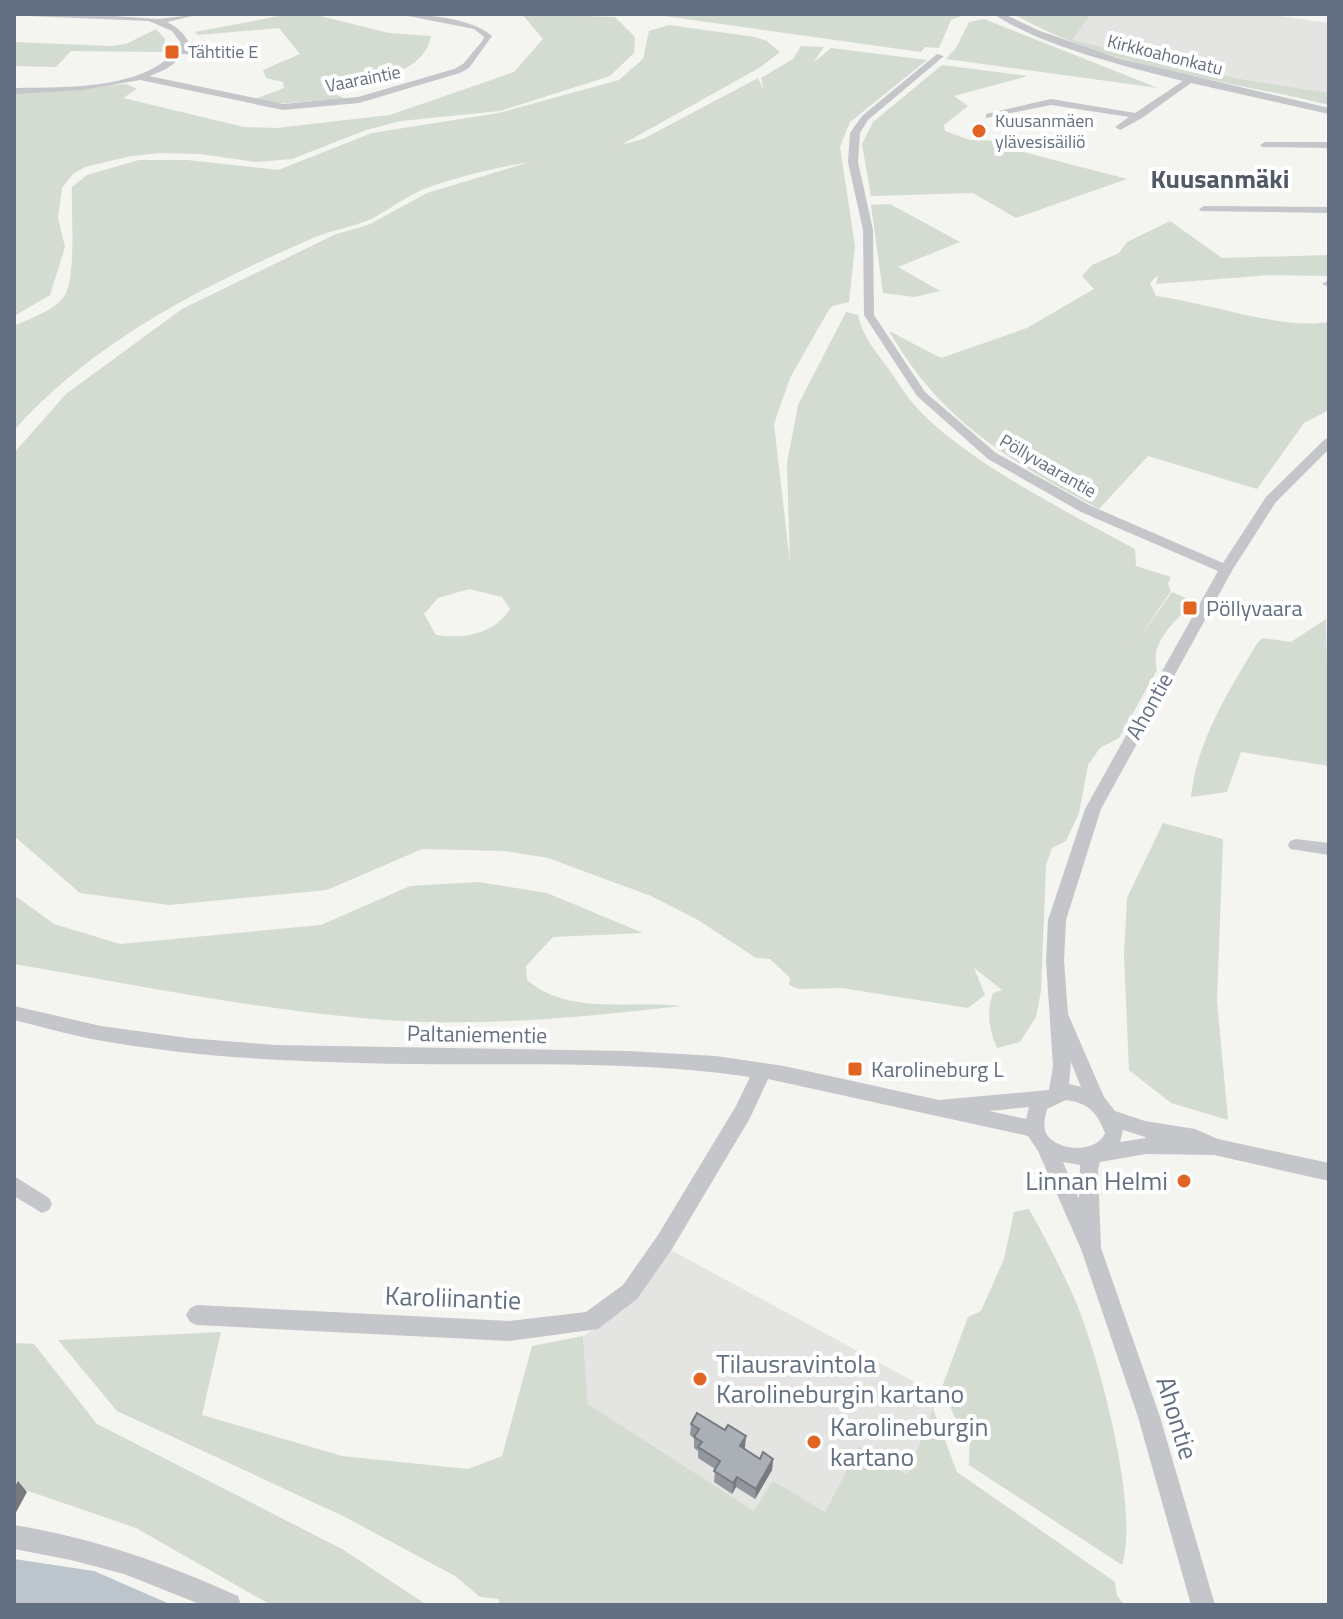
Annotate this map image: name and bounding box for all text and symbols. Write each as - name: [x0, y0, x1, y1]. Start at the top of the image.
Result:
- street label: Kirkkoahonkatu: [1104, 27, 1226, 82]
- place label: Tähtitie E: [188, 38, 258, 65]
- marker: Tähtitie E: [163, 43, 181, 61]
- street label: Vaaraintie: [323, 58, 403, 99]
- place label: Kuusanmäen ylävesisäiliö: [995, 107, 1094, 155]
- marker: Kuusanmäen ylävesisäiliö: [970, 122, 988, 140]
- district label: Kuusanmäki: [1151, 159, 1289, 198]
- street label: Pöllyvaarantie: [995, 427, 1102, 504]
- place label: Pöllyvaara: [1206, 591, 1302, 625]
- marker: Pöllyvaara: [1181, 599, 1199, 617]
- street label: Ahontie: [1117, 666, 1181, 746]
- street label: Paltaniementie: [406, 1016, 548, 1052]
- place label: Karolineburg L: [871, 1052, 1004, 1086]
- marker: Karolineburg L: [846, 1060, 864, 1078]
- place label: Linnan Helmi: [1025, 1161, 1168, 1200]
- marker: Linnan Helmi: [1175, 1172, 1193, 1190]
- street label: Karoliinantie: [384, 1276, 522, 1319]
- place label: Tilausravintola Karolineburgin kartano: [716, 1344, 964, 1413]
- marker: Tilausravintola Karolineburgin kartano: [691, 1370, 709, 1388]
- street label: Ahontie: [1146, 1371, 1209, 1464]
- place label: Karolineburgin kartano: [830, 1407, 988, 1476]
- marker: Karolineburgin kartano: [805, 1433, 823, 1451]

